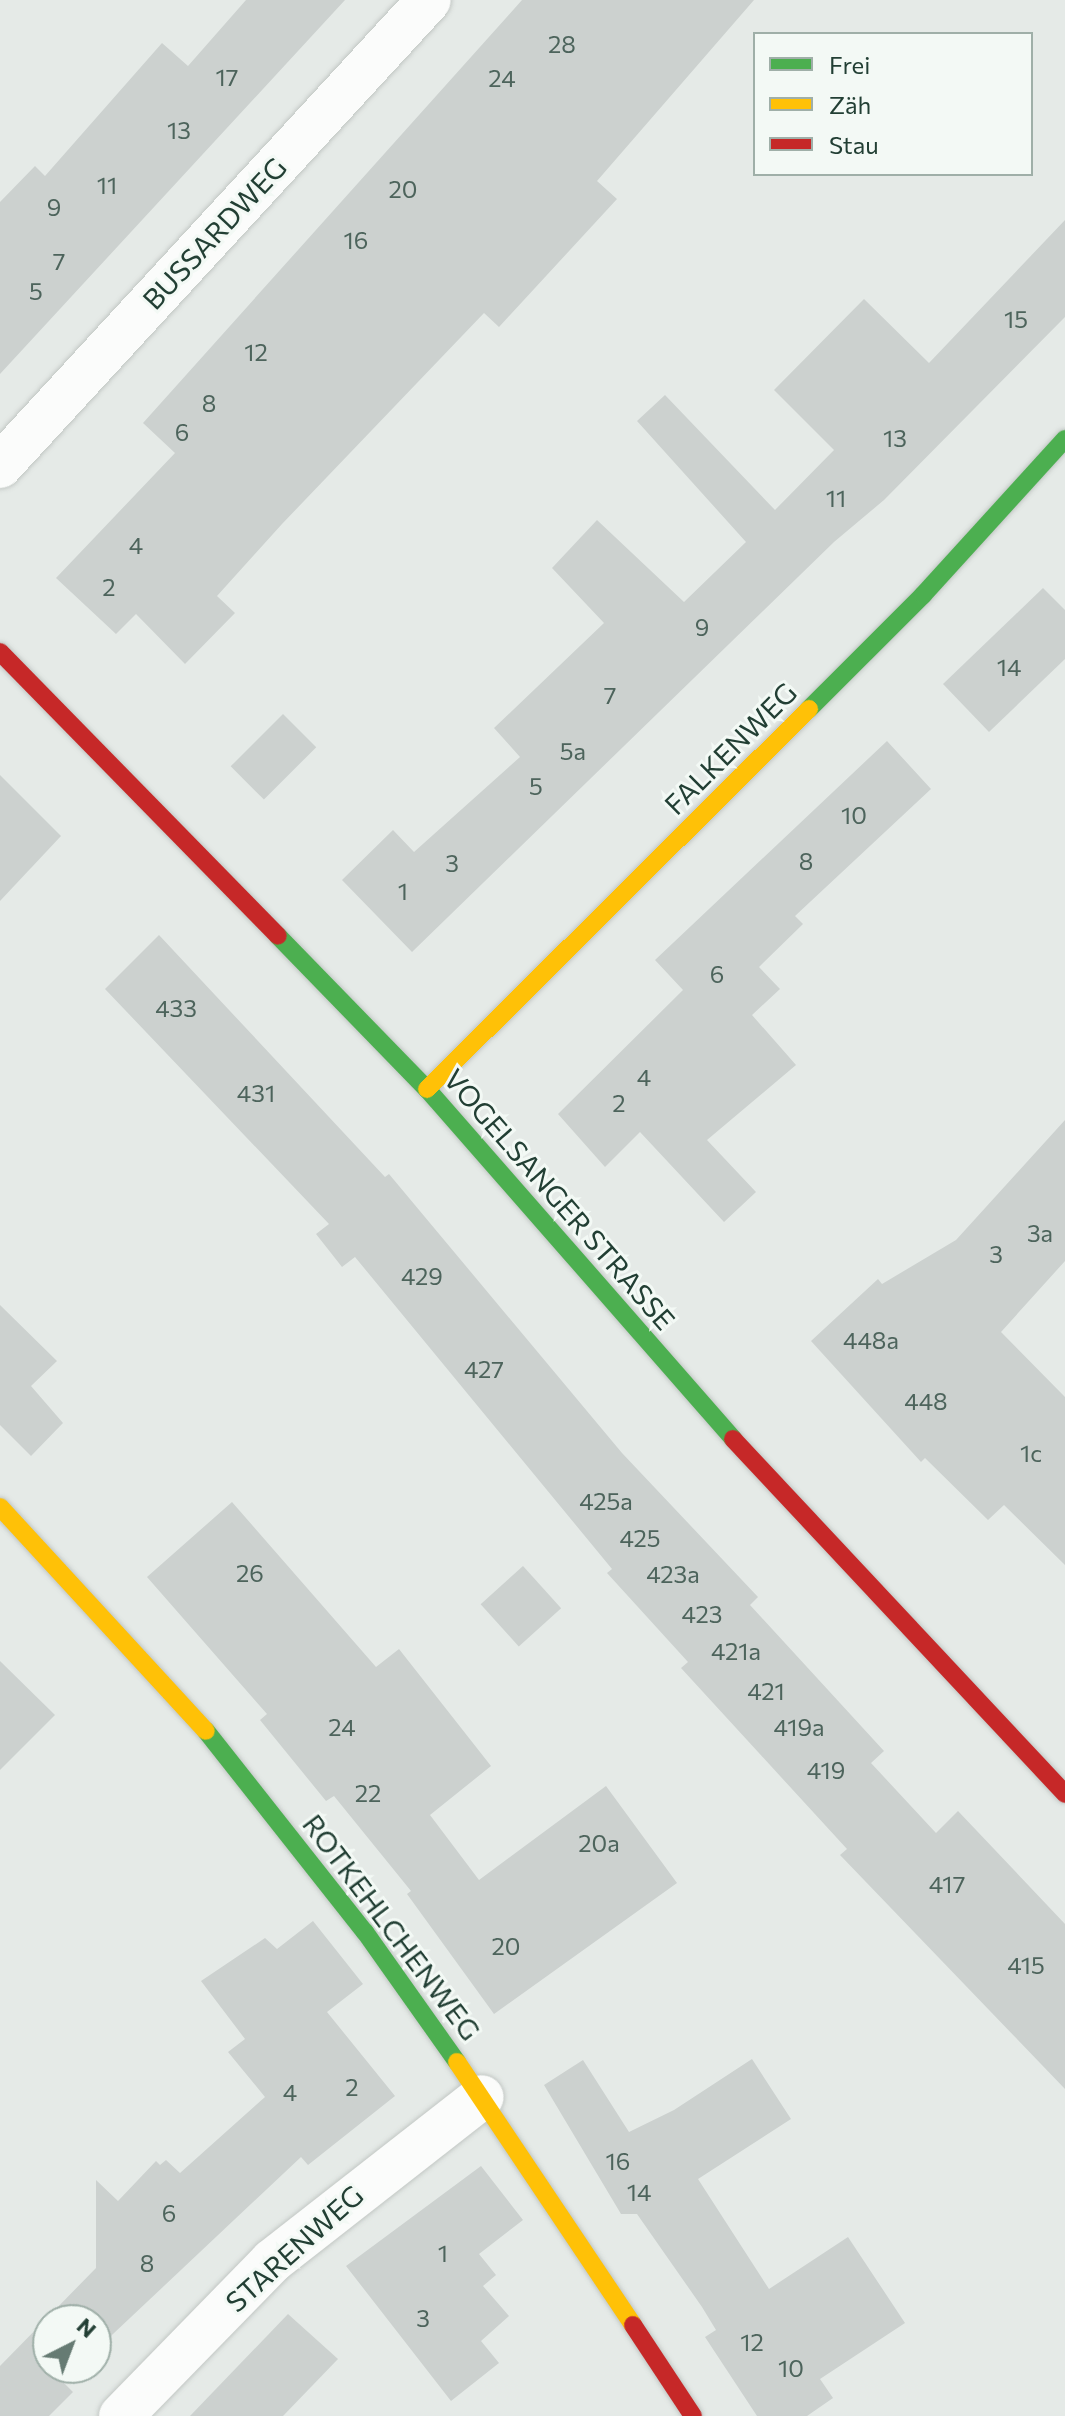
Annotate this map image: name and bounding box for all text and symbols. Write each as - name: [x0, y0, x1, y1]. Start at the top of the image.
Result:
- house number: 28: [548, 30, 576, 58]
- legend: [753, 32, 1033, 176]
- text: Frei: [829, 50, 870, 79]
- house number: 17: [216, 63, 238, 91]
- house number: 24: [488, 64, 516, 92]
- text: Zäh: [829, 90, 871, 119]
- house number: 13: [167, 116, 191, 144]
- text: Stau: [829, 130, 879, 159]
- street label: BUSSARDWEG: [135, 150, 293, 316]
- house number: 11: [97, 171, 117, 199]
- house number: 20: [389, 175, 417, 203]
- house number: 9: [47, 193, 61, 221]
- house number: 16: [344, 226, 368, 254]
- house number: 7: [53, 247, 65, 275]
- house number: 5: [29, 277, 43, 305]
- house number: 15: [1004, 305, 1028, 333]
- house number: 12: [244, 338, 268, 366]
- house number: 8: [202, 389, 216, 417]
- house number: 6: [175, 418, 189, 446]
- house number: 13: [883, 424, 907, 452]
- house number: 11: [826, 484, 846, 512]
- house number: 4: [129, 531, 143, 559]
- house number: 2: [102, 573, 116, 601]
- house number: 9: [695, 613, 709, 641]
- house number: 14: [997, 653, 1021, 681]
- street label: FALKENWEG: [657, 675, 803, 821]
- house number: 7: [604, 681, 616, 709]
- house number: 5a: [560, 737, 586, 765]
- house number: 5: [529, 772, 543, 800]
- house number: 10: [841, 801, 867, 829]
- house number: 8: [799, 847, 813, 875]
- house number: 3: [445, 849, 459, 877]
- house number: 1: [398, 877, 408, 905]
- house number: 6: [710, 960, 724, 988]
- house number: 433: [155, 994, 197, 1022]
- street label: VOGELSANGER STRASSE: [438, 1062, 682, 1336]
- house number: 4: [637, 1063, 651, 1091]
- house number: 431: [237, 1079, 275, 1107]
- house number: 2: [612, 1089, 626, 1117]
- house number: 3a: [1027, 1219, 1053, 1247]
- house number: 3: [989, 1240, 1003, 1268]
- house number: 429: [401, 1262, 443, 1290]
- house number: 448a: [843, 1326, 899, 1354]
- house number: 427: [464, 1355, 504, 1383]
- house number: 448: [904, 1387, 948, 1415]
- house number: 1c: [1020, 1439, 1042, 1467]
- house number: 425a: [579, 1487, 633, 1515]
- house number: 425: [619, 1524, 661, 1552]
- house number: 26: [236, 1559, 264, 1587]
- house number: 423a: [646, 1560, 700, 1588]
- house number: 423: [681, 1600, 723, 1628]
- house number: 421a: [711, 1637, 761, 1665]
- house number: 421: [747, 1677, 785, 1705]
- house number: 24: [328, 1713, 356, 1741]
- house number: 419a: [773, 1713, 825, 1741]
- house number: 419: [807, 1756, 845, 1784]
- house number: 22: [355, 1779, 381, 1807]
- street label: ROTKEHLCHENWEG: [296, 1808, 488, 2046]
- house number: 20a: [578, 1829, 620, 1857]
- house number: 417: [929, 1870, 965, 1898]
- house number: 20: [492, 1932, 520, 1960]
- house number: 415: [1007, 1951, 1045, 1979]
- house number: 2: [345, 2073, 359, 2101]
- house number: 4: [283, 2078, 297, 2106]
- house number: 16: [606, 2147, 630, 2175]
- street label: STARENWEG: [218, 2178, 370, 2318]
- house number: 14: [627, 2178, 651, 2206]
- house number: 6: [162, 2199, 176, 2227]
- house number: 1: [438, 2239, 448, 2267]
- house number: 8: [140, 2249, 154, 2277]
- north arrow: [32, 2304, 112, 2384]
- house number: 3: [416, 2304, 430, 2332]
- text: N: [72, 2312, 102, 2343]
- house number: 12: [740, 2328, 764, 2356]
- house number: 10: [778, 2354, 804, 2382]

